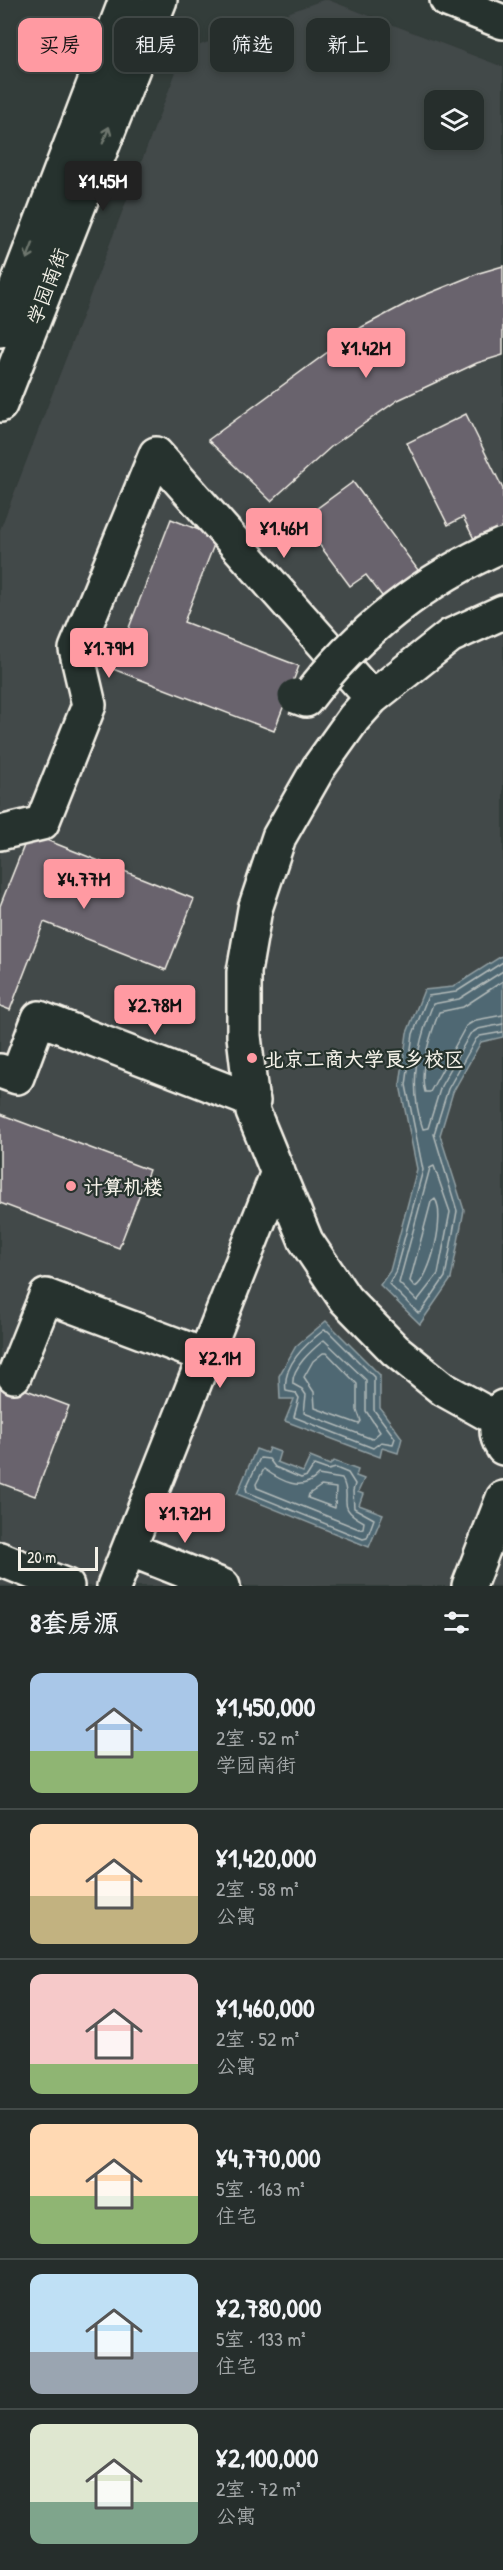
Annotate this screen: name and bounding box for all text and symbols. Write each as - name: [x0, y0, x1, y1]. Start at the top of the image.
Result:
- chip: 买房: [18, 18, 102, 72]
- chip: 租房: [114, 18, 198, 72]
- chip: 筛选: [210, 18, 294, 72]
- chip: 新上: [306, 18, 390, 72]
- map controls: [424, 90, 484, 150]
- button: layers: [424, 90, 484, 150]
- one-way arrow: [101, 127, 112, 145]
- pin: ¥1.45M: [54, 161, 152, 212]
- text: ¥1.45M: [79, 167, 127, 194]
- one-way arrow: [24, 241, 35, 260]
- street label: 学园南街: [20, 244, 74, 328]
- pin: ¥1.42M: [317, 328, 415, 379]
- text: ¥1.42M: [341, 334, 391, 361]
- pin: ¥1.46M: [235, 508, 333, 559]
- text: ¥1.46M: [260, 514, 308, 541]
- pin: ¥1.79M: [60, 628, 158, 679]
- text: ¥1.79M: [84, 634, 134, 661]
- pin: ¥4.77M: [35, 859, 133, 910]
- text: ¥4.77M: [58, 865, 110, 892]
- pin: ¥2.78M: [106, 985, 204, 1036]
- text: ¥2.78M: [128, 991, 182, 1018]
- place label: 北京工商大学良乡校区: [264, 1045, 464, 1072]
- marker: 北京工商大学良乡校区: [245, 1051, 259, 1065]
- place label: 计算机楼: [83, 1173, 163, 1200]
- marker: 计算机楼: [64, 1179, 78, 1193]
- pin: ¥2.1M: [178, 1338, 262, 1389]
- text: ¥2.1M: [199, 1344, 241, 1371]
- pin: ¥1.72M: [136, 1493, 234, 1544]
- text: ¥1.72M: [159, 1499, 211, 1526]
- scale bar: [18, 1544, 98, 1572]
- text: 20 m: [27, 1546, 56, 1568]
- text: 8套房源: [30, 1605, 119, 1640]
- icon: filters: [440, 1606, 473, 1639]
- text: ¥1,450,000: [216, 1689, 315, 1724]
- icon: home: [78, 1697, 150, 1769]
- text: 2室 · 52 m²: [216, 1724, 299, 1751]
- text: 学园南街: [216, 1751, 296, 1778]
- text: ¥1,420,000: [216, 1840, 317, 1875]
- icon: home: [78, 1848, 150, 1920]
- text: 2室 · 58 m²: [216, 1875, 298, 1902]
- text: 公寓: [216, 1902, 256, 1929]
- text: ¥1,460,000: [216, 1990, 315, 2025]
- icon: home: [78, 1998, 150, 2070]
- text: 2室 · 52 m²: [216, 2025, 299, 2052]
- text: 公寓: [216, 2052, 256, 2079]
- text: ¥4,770,000: [216, 2140, 321, 2175]
- icon: home: [78, 2148, 150, 2220]
- text: 5室 · 163 m²: [216, 2175, 305, 2202]
- text: 住宅: [216, 2202, 256, 2229]
- text: ¥2,780,000: [216, 2290, 321, 2325]
- icon: home: [78, 2298, 150, 2370]
- text: 5室 · 133 m²: [216, 2325, 306, 2352]
- text: 住宅: [216, 2352, 256, 2379]
- text: ¥2,100,000: [216, 2440, 318, 2475]
- icon: home: [78, 2448, 150, 2520]
- text: 2室 · 72 m²: [216, 2475, 301, 2502]
- text: 公寓: [216, 2502, 256, 2529]

